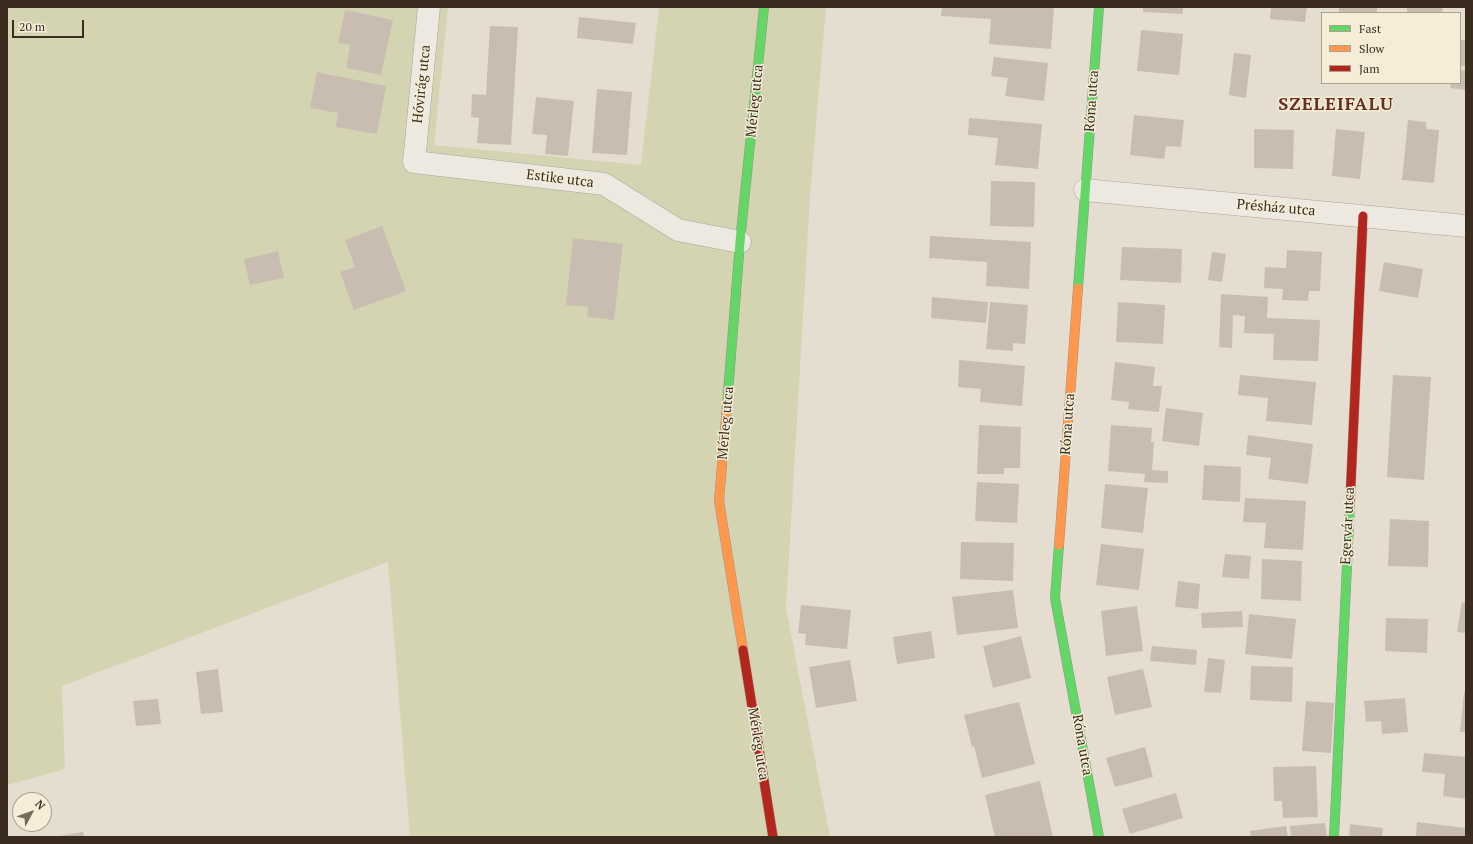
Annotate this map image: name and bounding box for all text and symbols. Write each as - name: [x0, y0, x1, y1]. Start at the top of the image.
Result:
- scale bar: [14, 12, 86, 38]
- legend: [1321, 12, 1461, 84]
- text: 20 m: [19, 19, 45, 34]
- text: Fast: [1359, 21, 1381, 36]
- text: Slow: [1359, 41, 1384, 56]
- street label: Hóvirág utca: [410, 44, 434, 124]
- text: Jam: [1359, 61, 1380, 76]
- street label: Mérleg utca: [743, 64, 767, 138]
- street label: Róna utca: [1081, 69, 1103, 133]
- district label: SZELEIFALU: [1278, 94, 1394, 116]
- street label: Estike utca: [525, 167, 595, 191]
- street label: Présház utca: [1236, 196, 1316, 220]
- street label: Mérleg utca: [714, 386, 738, 460]
- street label: Róna utca: [1057, 392, 1079, 456]
- street label: Egervár utca: [1338, 487, 1358, 565]
- street label: Mérleg utca: [744, 706, 772, 782]
- street label: Róna utca: [1068, 713, 1096, 777]
- north arrow: [12, 792, 52, 832]
- text: N: [32, 797, 48, 813]

